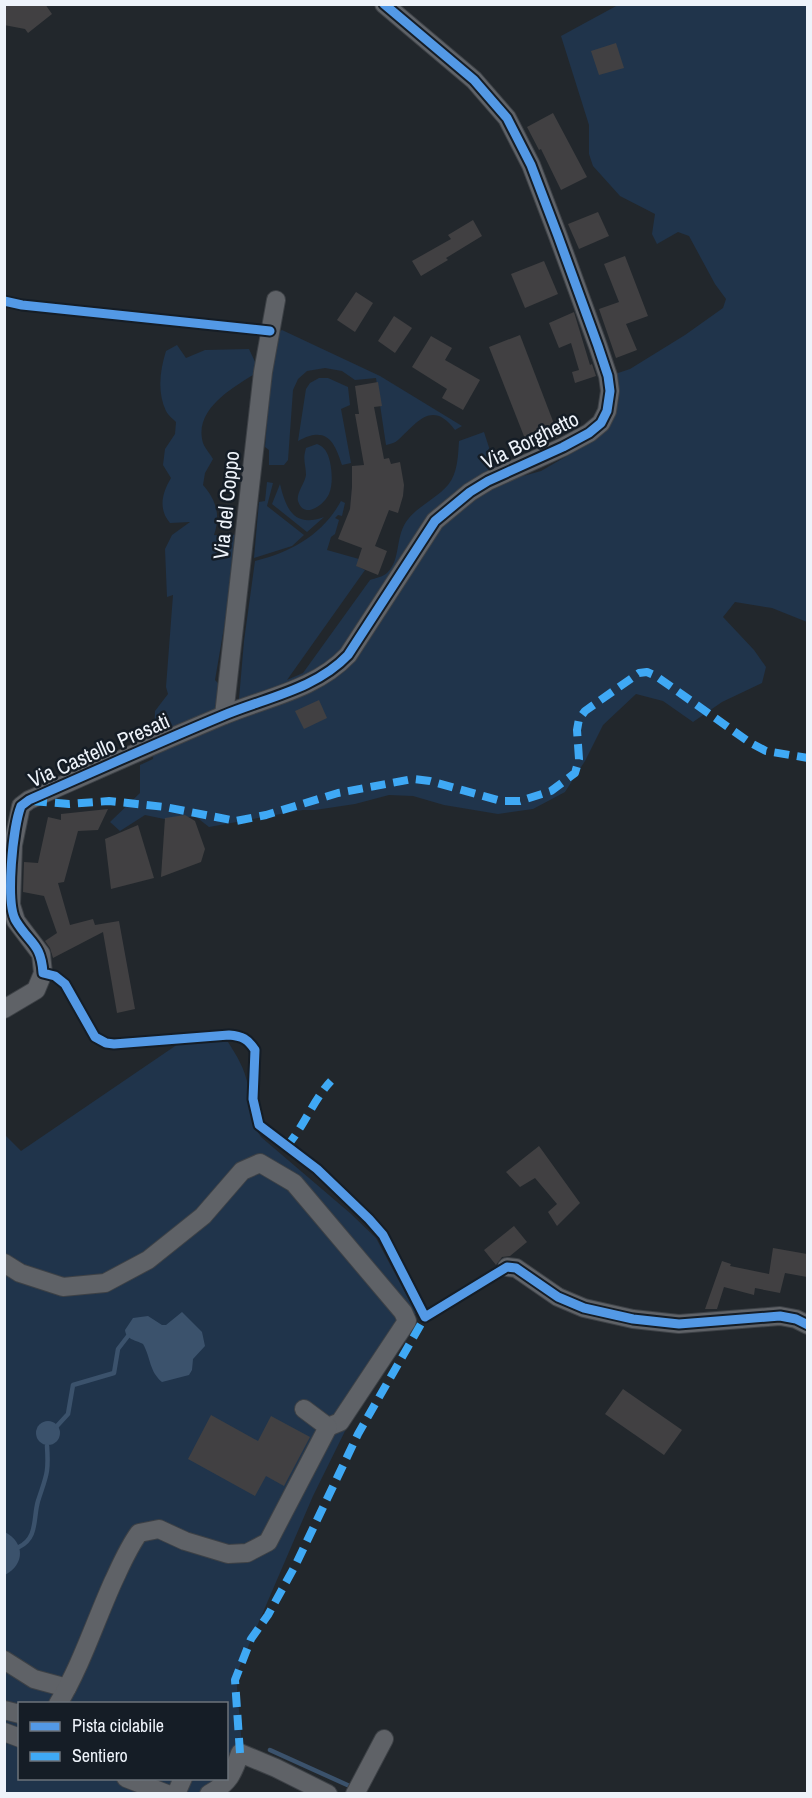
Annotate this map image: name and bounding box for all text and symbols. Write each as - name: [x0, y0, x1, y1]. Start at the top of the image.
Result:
- street label: Via Borghetto: [476, 404, 584, 476]
- street label: Via del Coppo: [206, 449, 246, 561]
- street label: Via Castello Presati: [24, 706, 174, 794]
- legend: [18, 1702, 228, 1780]
- text: Pista ciclabile: [72, 1713, 164, 1738]
- text: Sentiero: [72, 1743, 128, 1768]

